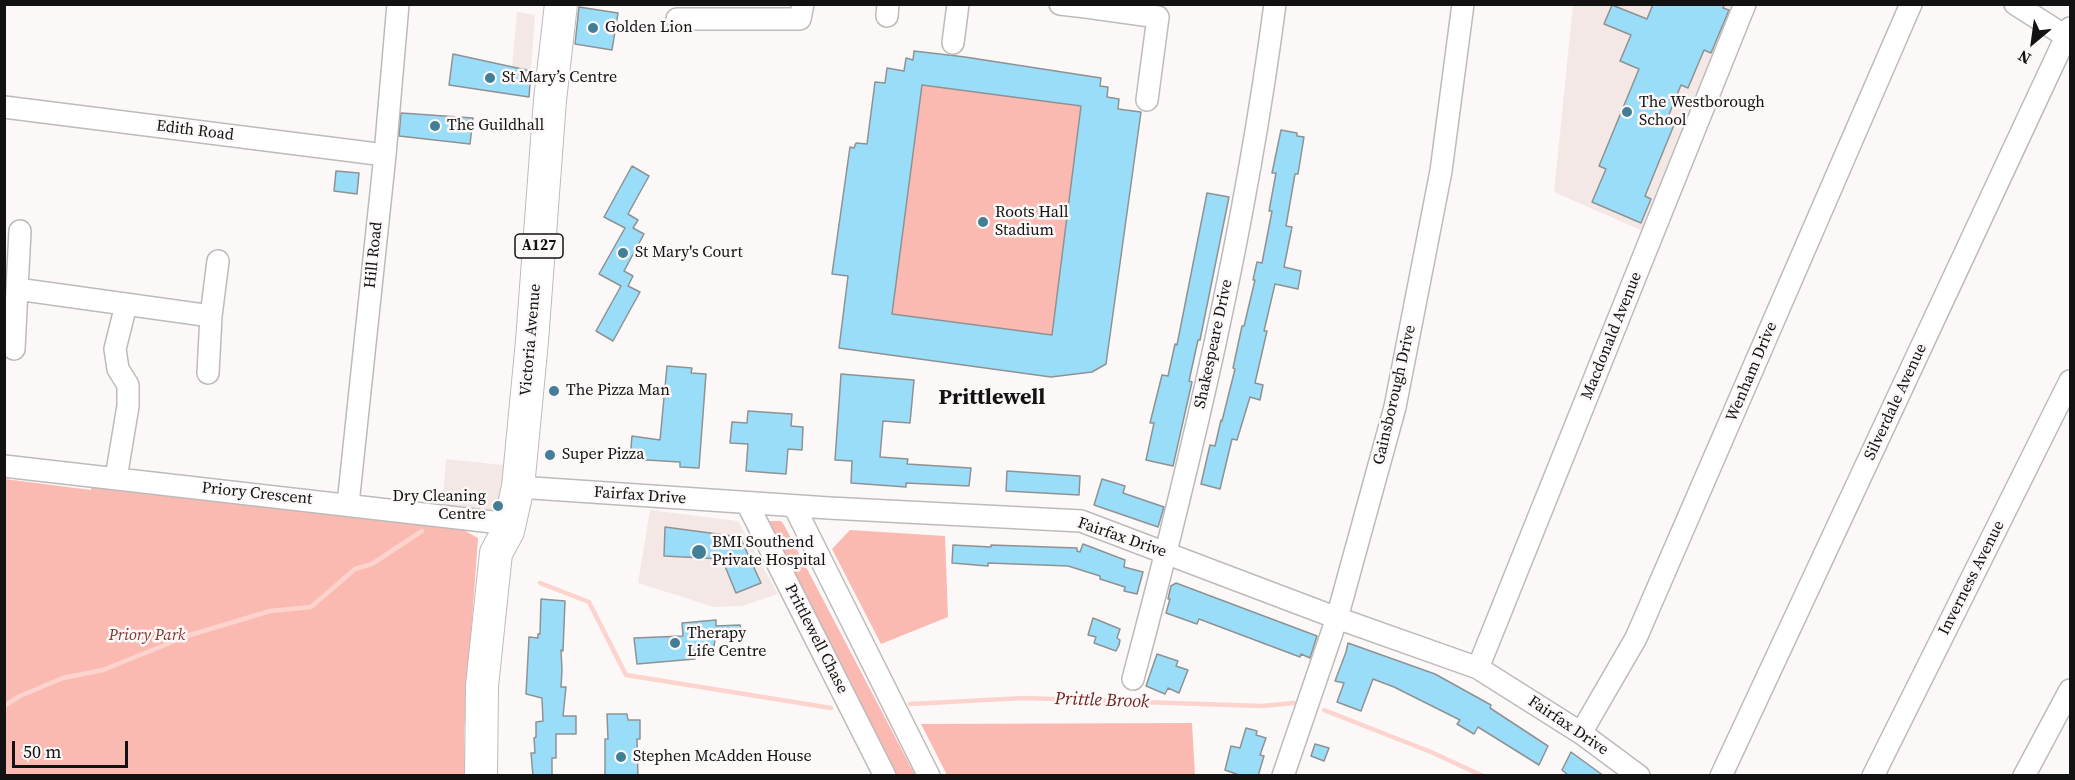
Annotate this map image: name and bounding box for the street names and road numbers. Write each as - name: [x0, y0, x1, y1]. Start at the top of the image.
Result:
- street label: Edith Road: [155, 117, 235, 145]
- street label: Hill Road: [361, 221, 387, 289]
- road number: A127: [515, 234, 563, 258]
- street label: Macdonald Avenue: [1578, 269, 1646, 403]
- street label: Shakespeare Drive: [1191, 278, 1237, 410]
- street label: Victoria Avenue: [517, 283, 545, 397]
- street label: Wenham Drive: [1722, 319, 1782, 425]
- street label: Gainsborough Drive: [1370, 323, 1420, 467]
- street label: Silverdale Avenue: [1861, 341, 1931, 463]
- street label: Priory Crescent: [201, 479, 313, 509]
- street label: Fairfax Drive: [593, 483, 687, 509]
- street label: Fairfax Drive: [1075, 514, 1169, 562]
- street label: Inverness Avenue: [1935, 518, 2009, 638]
- street label: Prittlewell Chase: [780, 581, 852, 697]
- street label: Fairfax Drive: [1524, 692, 1612, 760]

